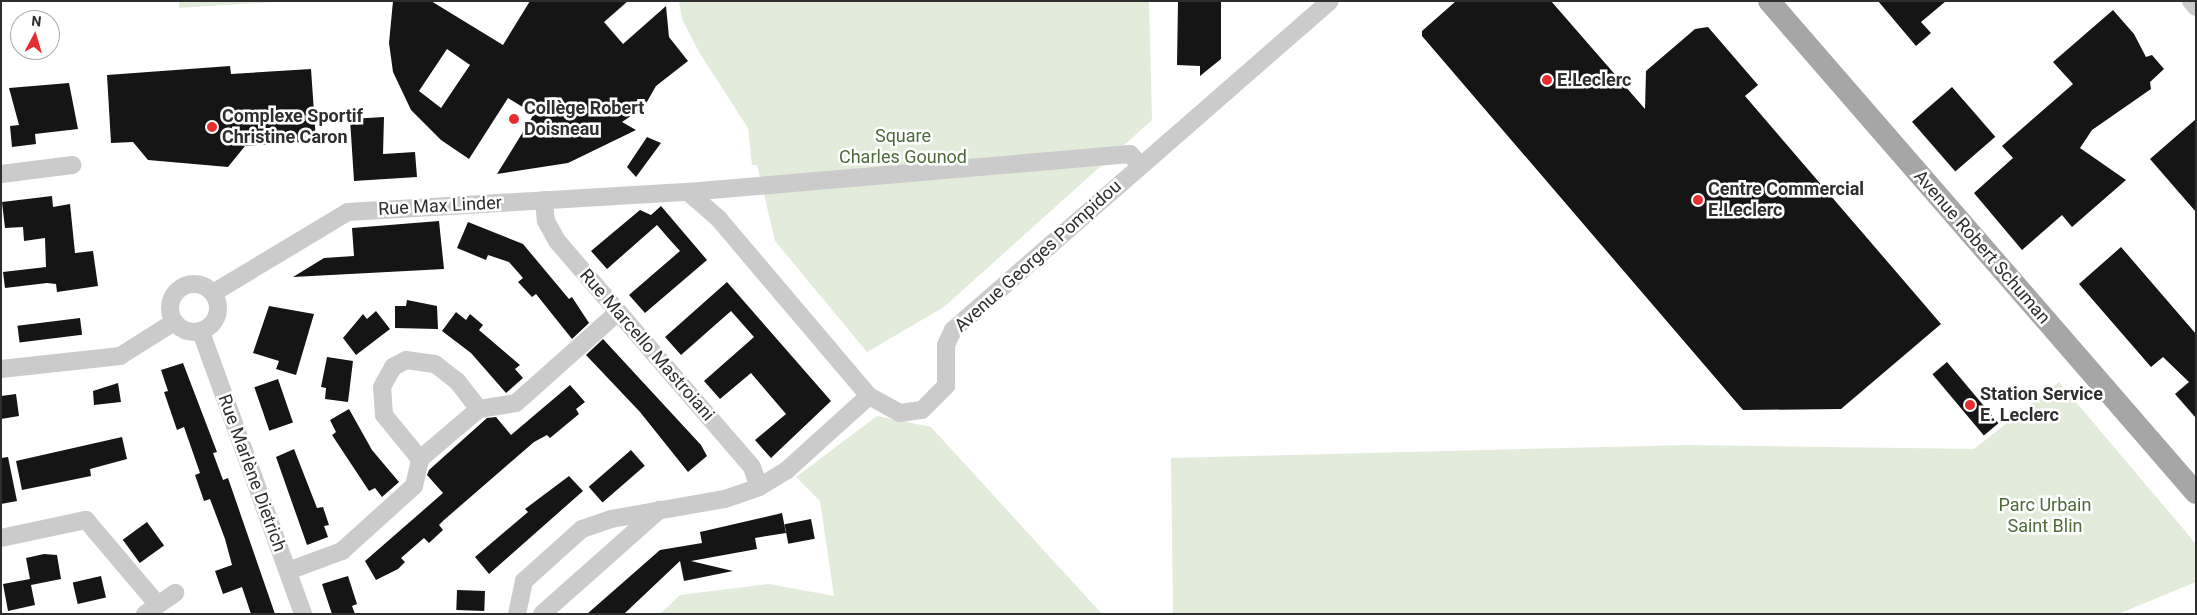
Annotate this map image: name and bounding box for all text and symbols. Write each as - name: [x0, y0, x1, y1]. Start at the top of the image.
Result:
- north arrow: [10, 10, 60, 60]
- text: N: [31, 13, 42, 30]
- place label: E.Leclerc: [1557, 69, 1631, 91]
- marker: E.Leclerc: [1541, 74, 1553, 86]
- place label: Collège Robert Doisneau: [524, 98, 644, 140]
- place label: Complexe Sportif Christine Caron: [222, 106, 363, 148]
- marker: Collège Robert Doisneau: [508, 113, 520, 125]
- marker: Complexe Sportif Christine Caron: [206, 121, 218, 133]
- park label: Square Charles Gounod: [839, 126, 967, 168]
- street label: Avenue Robert Schuman: [1909, 166, 2055, 328]
- street label: Avenue Georges Pompidou: [950, 175, 1126, 337]
- place label: Centre Commercial E.Leclerc: [1708, 179, 1864, 222]
- street label: Rue Max Linder: [378, 192, 502, 220]
- marker: Centre Commercial E.Leclerc: [1692, 194, 1704, 206]
- street label: Rue Marcello Mastroiani: [575, 265, 719, 425]
- place label: Station Service E. Leclerc: [1980, 384, 2103, 426]
- street label: Rue Marlène Dietrich: [213, 391, 291, 555]
- marker: Station Service E. Leclerc: [1964, 399, 1976, 411]
- park label: Parc Urbain Saint Blin: [1999, 495, 2091, 538]

